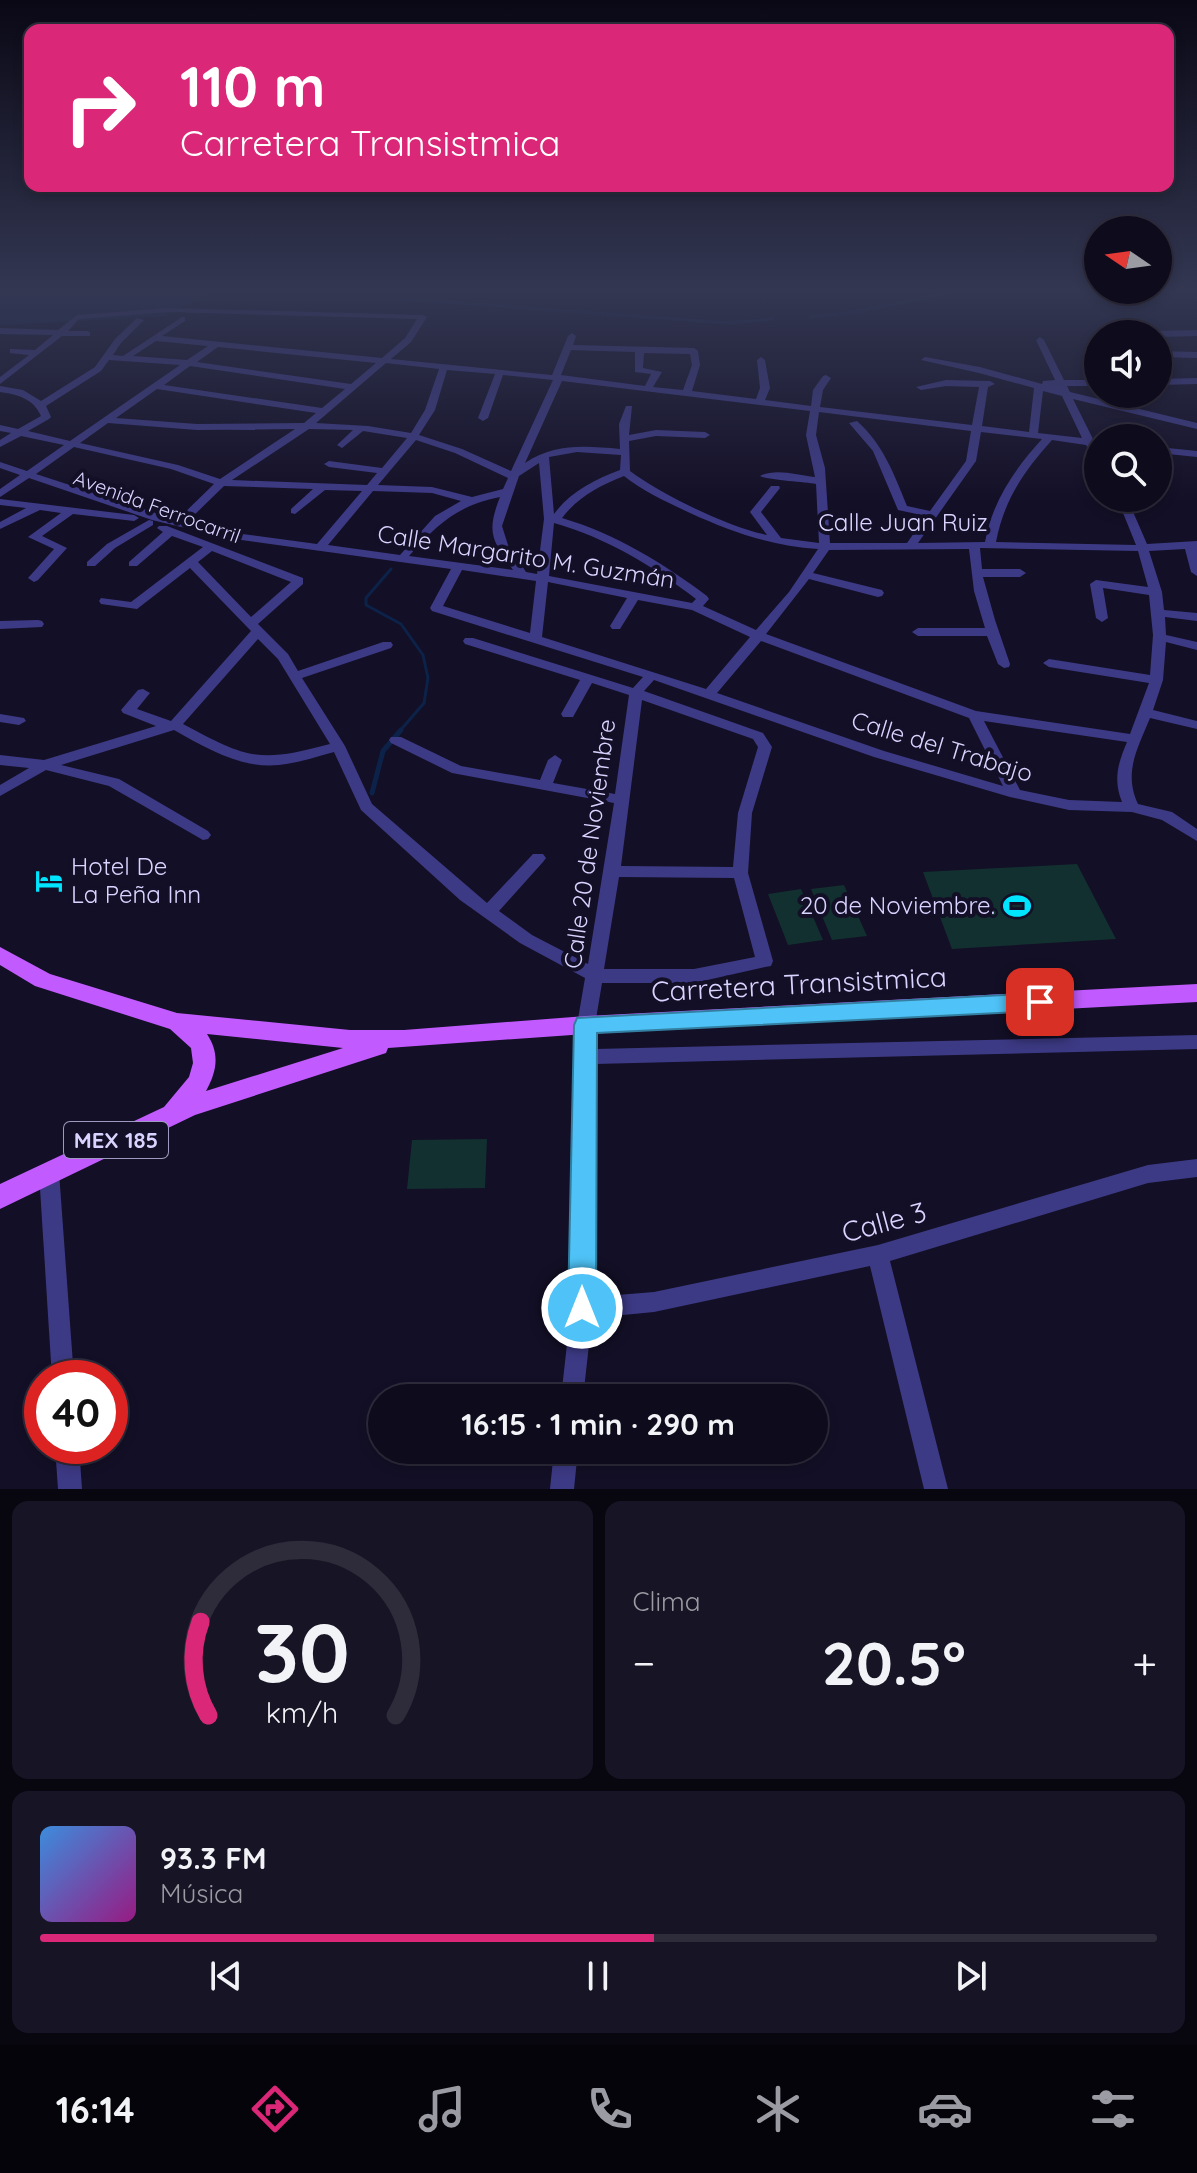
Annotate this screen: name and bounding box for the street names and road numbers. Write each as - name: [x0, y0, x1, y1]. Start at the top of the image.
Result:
- street label: Avenida Ferrocarril: [70, 465, 244, 548]
- street label: Calle Juan Ruiz: [818, 507, 988, 537]
- street label: Calle Margarito M. Guzmán: [376, 518, 677, 594]
- street label: Calle del Trabajo: [848, 704, 1037, 788]
- street label: Calle 20 de Noviembre: [557, 717, 621, 971]
- street label: Carretera Transistmica: [650, 958, 948, 1009]
- road number: MEX 185: [64, 1122, 168, 1158]
- street label: Calle 3: [838, 1193, 930, 1250]

